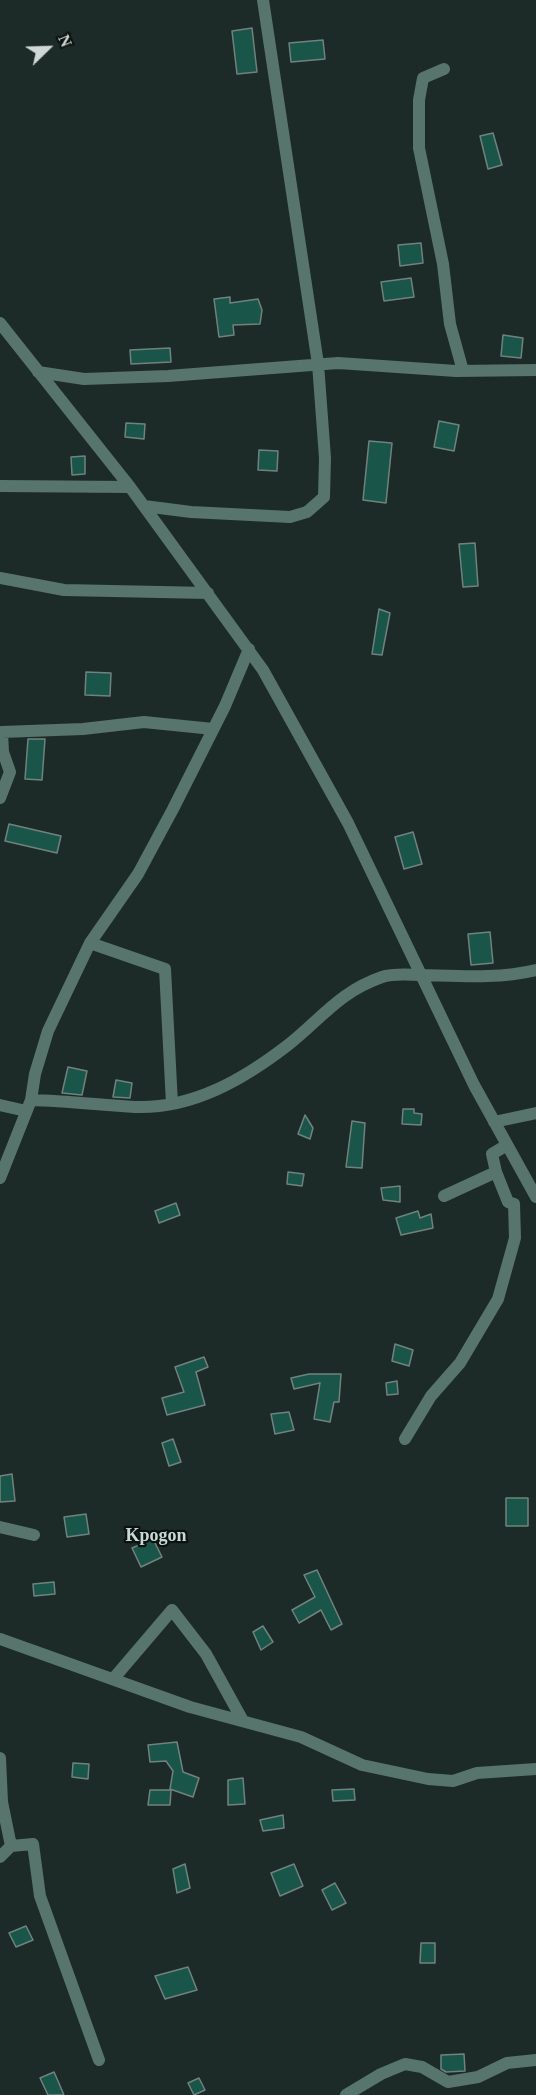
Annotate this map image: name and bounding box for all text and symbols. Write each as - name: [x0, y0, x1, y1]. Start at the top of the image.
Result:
- north arrow: [18, 18, 78, 78]
- text: N: [55, 32, 75, 49]
- district label: Kpogon: [125, 1525, 187, 1547]

